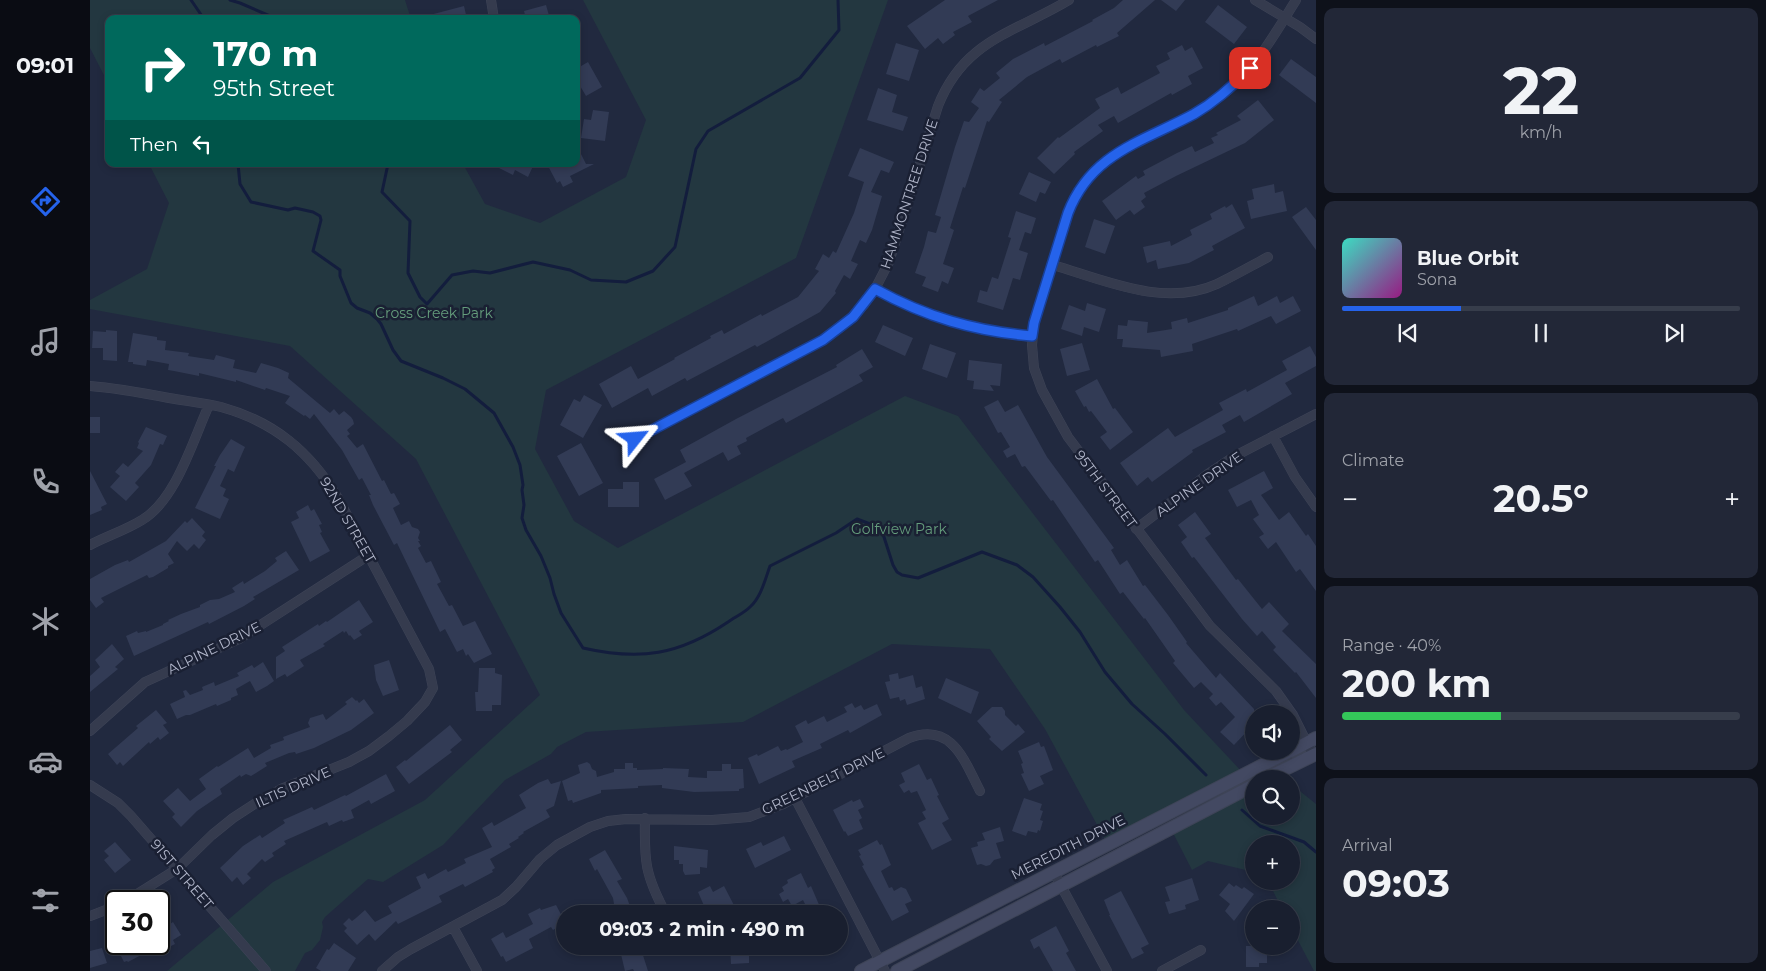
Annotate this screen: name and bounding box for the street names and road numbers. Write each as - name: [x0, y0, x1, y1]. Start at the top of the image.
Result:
- street label: HAMMONTREE DRIVE: [876, 117, 942, 271]
- street label: 95TH STREET: [1071, 447, 1141, 531]
- street label: ALPINE DRIVE: [1152, 448, 1246, 520]
- street label: 92ND STREET: [316, 474, 380, 566]
- street label: ALPINE DRIVE: [164, 618, 264, 678]
- street label: GREENBELT DRIVE: [759, 743, 887, 819]
- street label: ILTIS DRIVE: [253, 762, 333, 812]
- street label: MEREDITH DRIVE: [1008, 810, 1128, 884]
- street label: 91ST STREET: [147, 835, 217, 913]

